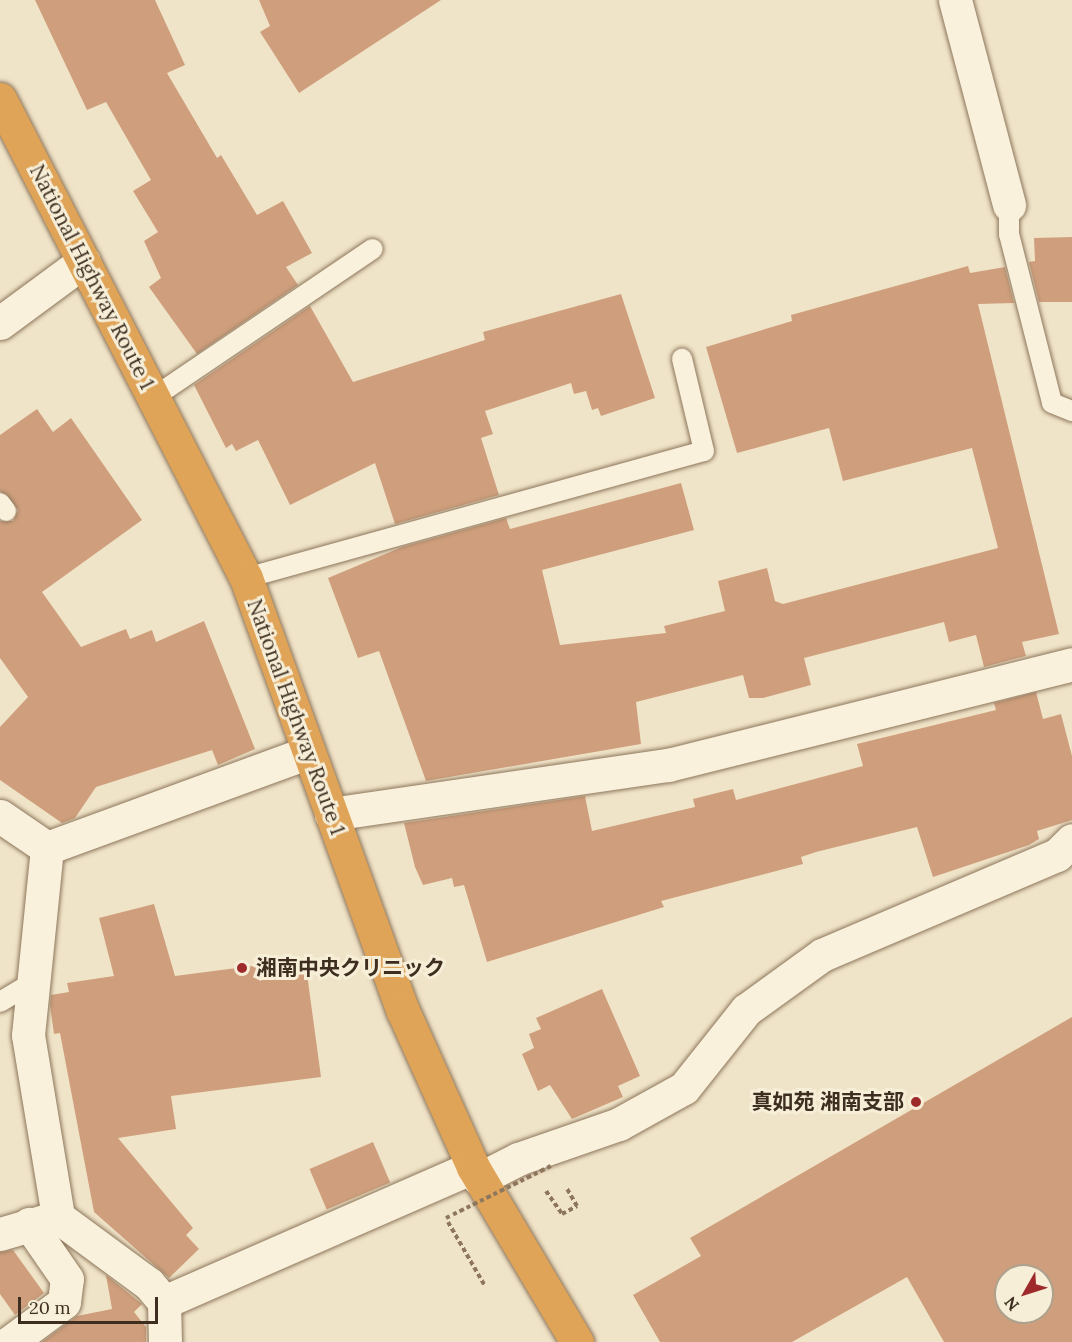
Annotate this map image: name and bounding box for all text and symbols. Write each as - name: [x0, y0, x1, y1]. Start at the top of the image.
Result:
- street label: National Highway Route 1: [24, 160, 160, 394]
- street label: National Highway Route 1: [242, 596, 350, 838]
- place label: 湘南中央クリニック: [256, 955, 445, 981]
- marker: 湘南中央クリニック: [233, 959, 251, 977]
- place label: 真如苑 湘南支部: [751, 1089, 904, 1115]
- marker: 真如苑 湘南支部: [909, 1095, 923, 1109]
- north arrow: [994, 1264, 1054, 1324]
- scale bar: [21, 1285, 160, 1323]
- text: N: [1000, 1293, 1023, 1315]
- text: 20 m: [29, 1296, 71, 1319]

